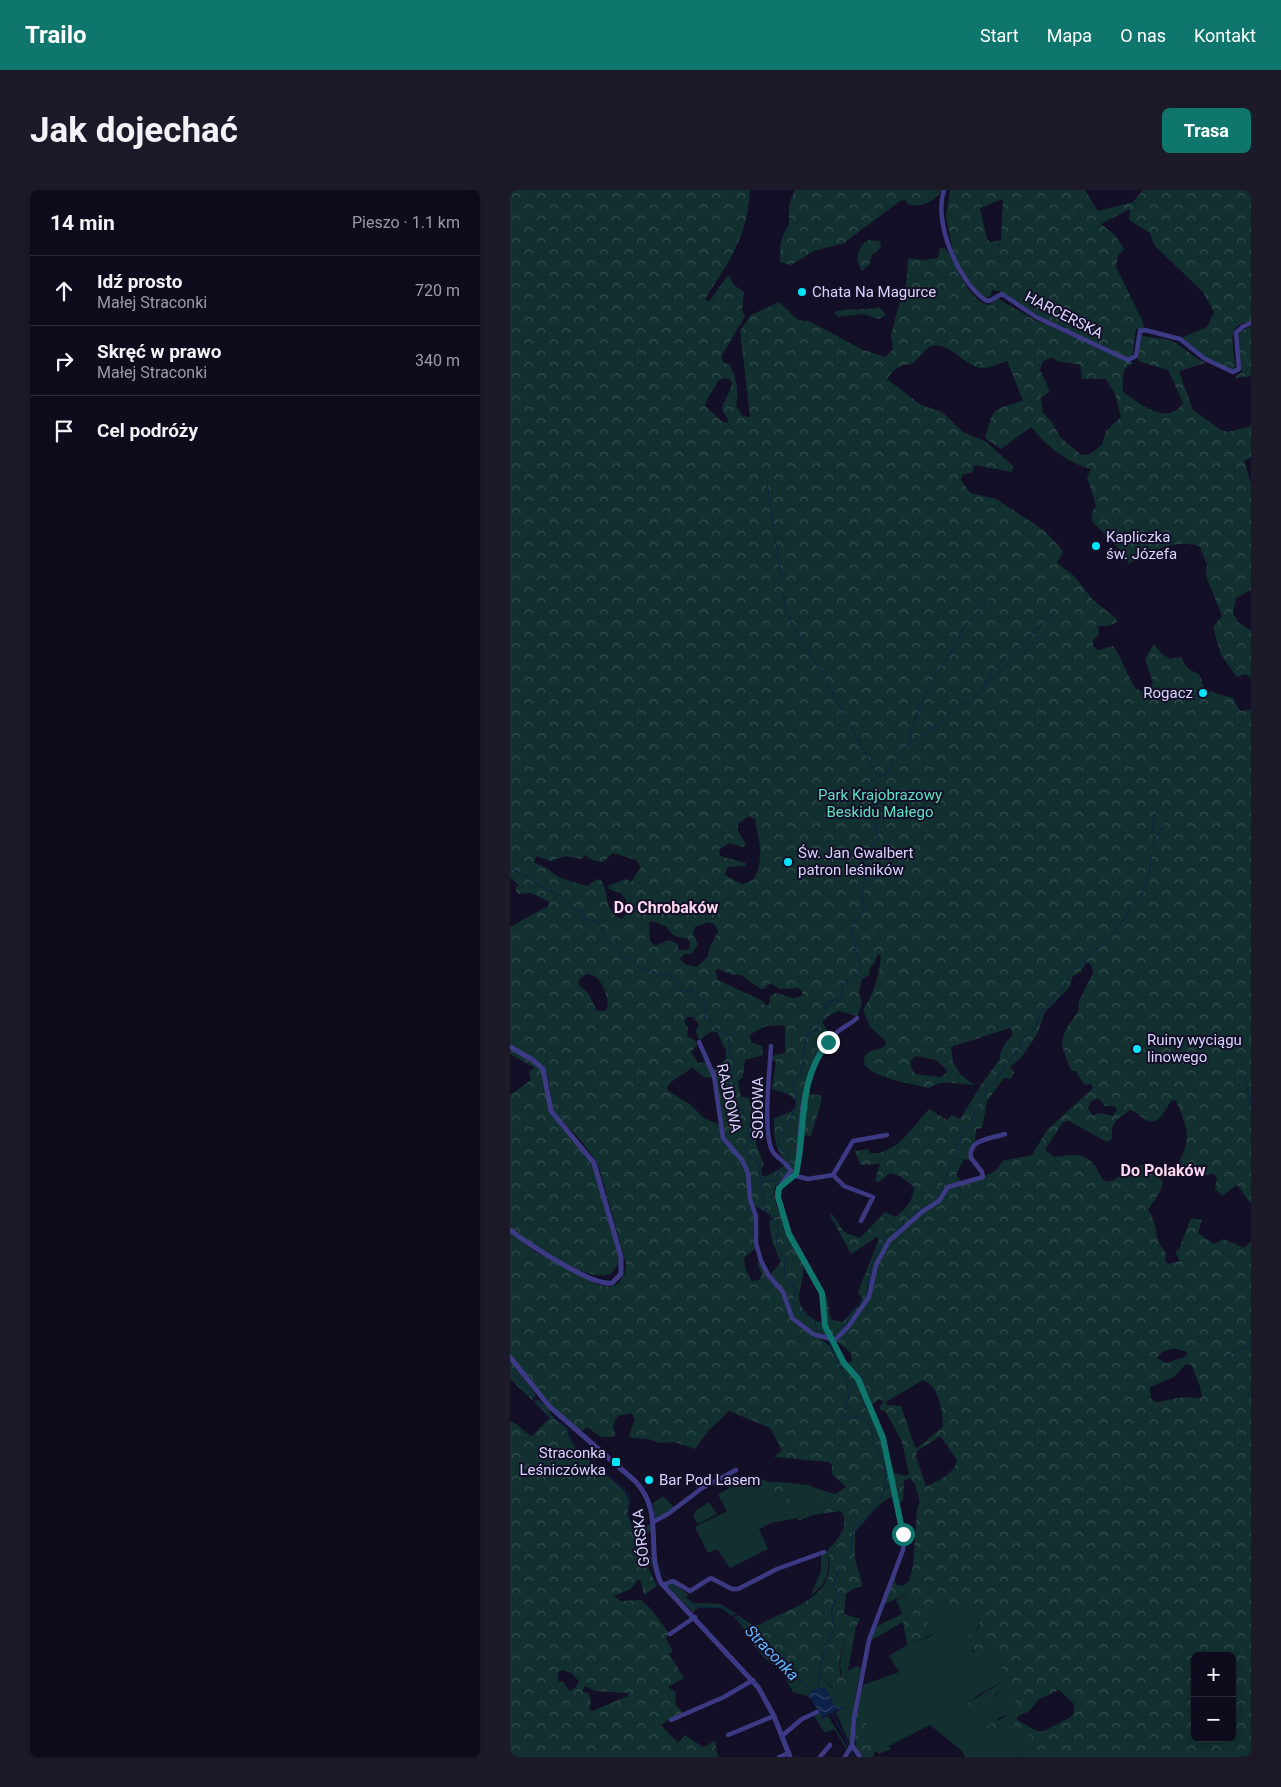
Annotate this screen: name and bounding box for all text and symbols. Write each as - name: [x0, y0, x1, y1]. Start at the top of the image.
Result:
- text: Trailo: [25, 21, 87, 49]
- text: Start: [980, 25, 1019, 46]
- text: Mapa: [1047, 25, 1092, 46]
- text: O nas: [1120, 25, 1166, 46]
- text: Kontakt: [1194, 25, 1256, 46]
- button: Trasa: [1162, 108, 1251, 153]
- text: Jak dojechać: [30, 110, 238, 151]
- text: 14 min: [50, 211, 115, 235]
- text: Pieszo · 1.1 km: [352, 213, 460, 232]
- text: Idź prosto: [97, 270, 182, 293]
- icon: ahead: [50, 277, 78, 305]
- text: 720 m: [415, 281, 460, 300]
- place label: Chata Na Magurce: [812, 283, 936, 301]
- marker: Chata Na Magurce: [796, 286, 808, 298]
- street label: HARCERSKA: [1022, 288, 1106, 343]
- text: Małej Straconki: [97, 293, 207, 312]
- text: Skręć w prawo: [97, 340, 221, 363]
- icon: right: [50, 347, 78, 375]
- text: 340 m: [415, 351, 460, 370]
- text: Małej Straconki: [97, 363, 207, 382]
- icon: arrive: [50, 417, 78, 445]
- text: Cel podróży: [97, 419, 198, 442]
- place label: Kapliczka św. Józefa: [1106, 528, 1177, 563]
- marker: Kapliczka św. Józefa: [1090, 540, 1102, 552]
- place label: Rogacz: [1143, 684, 1193, 702]
- marker: Rogacz: [1197, 687, 1209, 699]
- park label: Park Krajobrazowy Beskidu Małego: [818, 786, 942, 821]
- place label: Św. Jan Gwalbert patron leśników: [798, 844, 914, 879]
- marker: Św. Jan Gwalbert patron leśników: [782, 856, 794, 868]
- district label: Do Chrobaków: [614, 898, 718, 917]
- route end: [817, 1031, 840, 1054]
- place label: Ruiny wyciągu linowego: [1147, 1031, 1242, 1066]
- marker: Ruiny wyciągu linowego: [1131, 1043, 1143, 1055]
- street label: RAJDOWA: [713, 1062, 745, 1134]
- street label: SODOWA: [749, 1077, 767, 1139]
- district label: Do Polaków: [1121, 1161, 1206, 1180]
- place label: Straconka Leśniczówka: [520, 1444, 606, 1479]
- marker: Straconka Leśniczówka: [610, 1456, 622, 1468]
- place label: Bar Pod Lasem: [659, 1471, 761, 1489]
- marker: Bar Pod Lasem: [643, 1474, 655, 1486]
- street label: GÓRSKA: [629, 1508, 653, 1568]
- route start: [892, 1523, 915, 1546]
- water label: Straconka: [741, 1621, 803, 1685]
- map controls: [1191, 1652, 1236, 1742]
- button: +: [1191, 1652, 1236, 1697]
- button: −: [1191, 1697, 1236, 1742]

